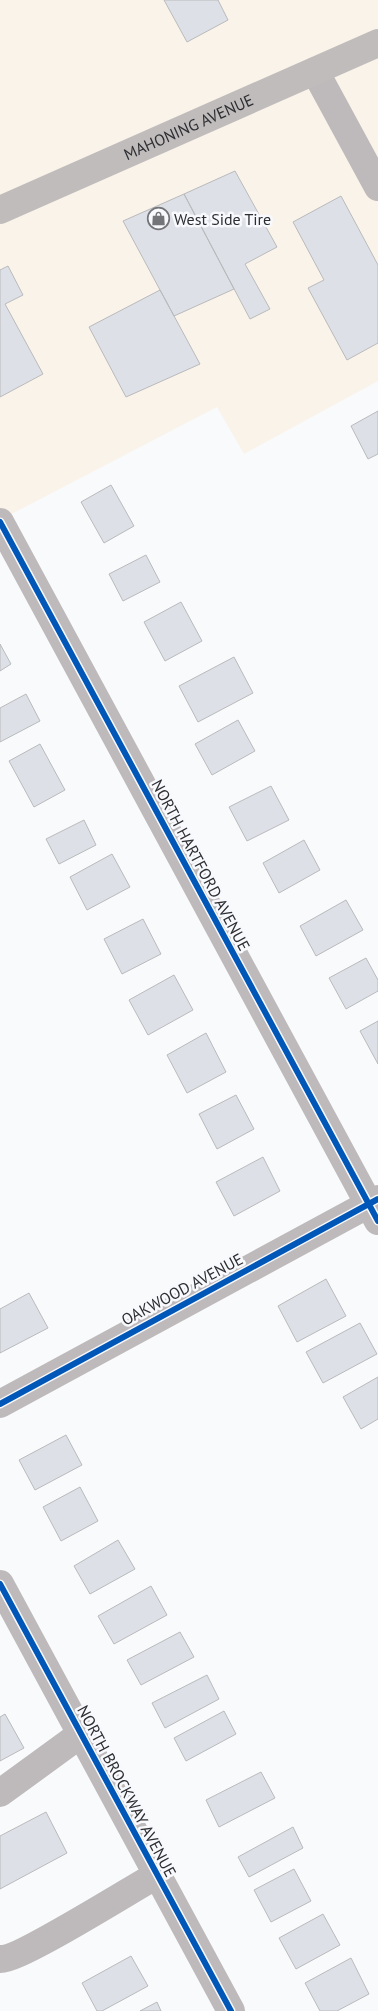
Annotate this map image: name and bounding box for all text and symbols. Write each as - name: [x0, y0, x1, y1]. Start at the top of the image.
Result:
- street label: MAHONING AVENUE: [121, 89, 256, 164]
- shop icon: West Side Tire: [146, 207, 170, 231]
- place label: West Side Tire: [174, 209, 271, 229]
- street label: NORTH HARTFORD AVENUE: [147, 776, 255, 954]
- street label: OAKWOOD AVENUE: [118, 1249, 246, 1329]
- street label: NORTH BROCKWAY AVENUE: [73, 1702, 181, 1880]

